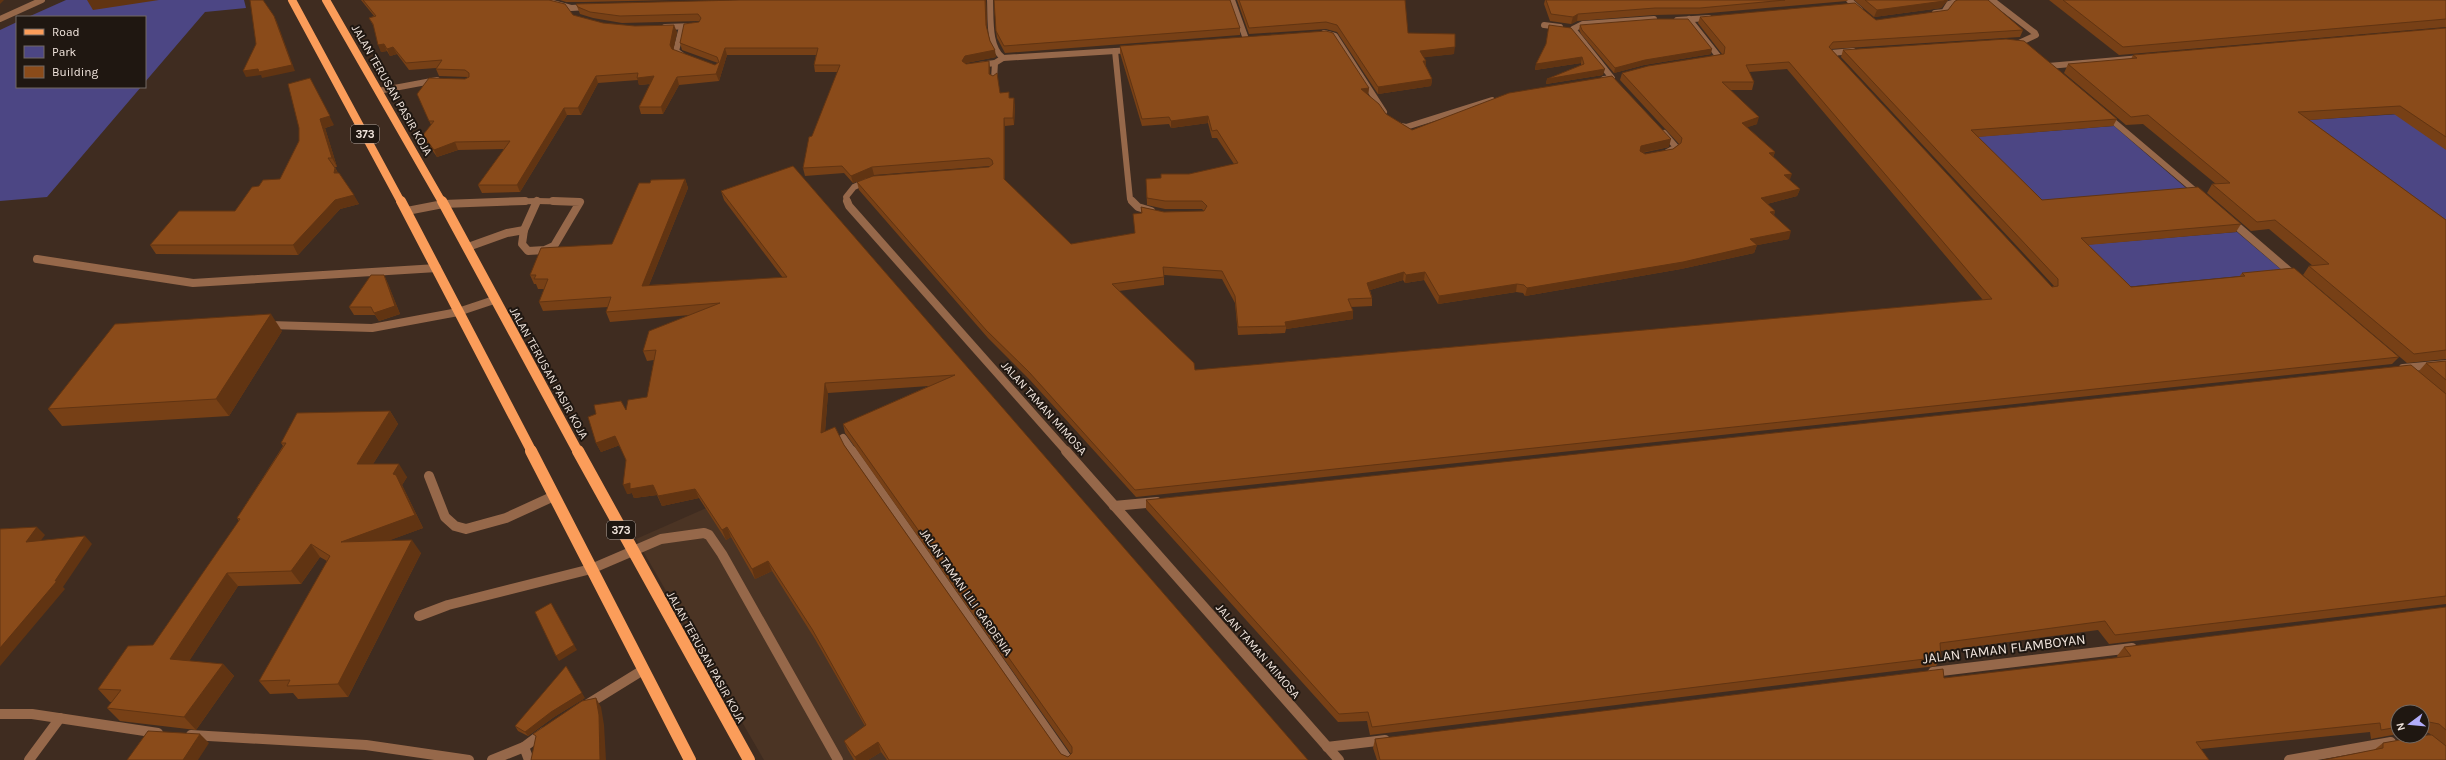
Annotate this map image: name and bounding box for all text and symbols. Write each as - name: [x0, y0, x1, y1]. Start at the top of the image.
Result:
- legend: [16, 16, 146, 88]
- street label: JALAN TERUSAN PASIR KOJA: [349, 22, 435, 158]
- text: Road: [52, 25, 80, 39]
- text: Park: [52, 45, 77, 59]
- text: Building: [52, 65, 99, 79]
- road number: 373: [351, 125, 379, 143]
- street label: JALAN TERUSAN PASIR KOJA: [507, 304, 591, 442]
- street label: JALAN TAMAN MIMOSA: [998, 358, 1090, 458]
- road number: 373: [607, 521, 635, 539]
- street label: JALAN TAMAN LILI GARDENIA: [917, 526, 1015, 658]
- street label: JALAN TERUSAN PASIR KOJA: [664, 588, 748, 726]
- street label: JALAN TAMAN MIMOSA: [1213, 601, 1303, 701]
- street label: JALAN TAMAN FLAMBOYAN: [1922, 631, 2086, 667]
- north arrow: [2390, 704, 2430, 744]
- text: N: [2394, 721, 2408, 732]

